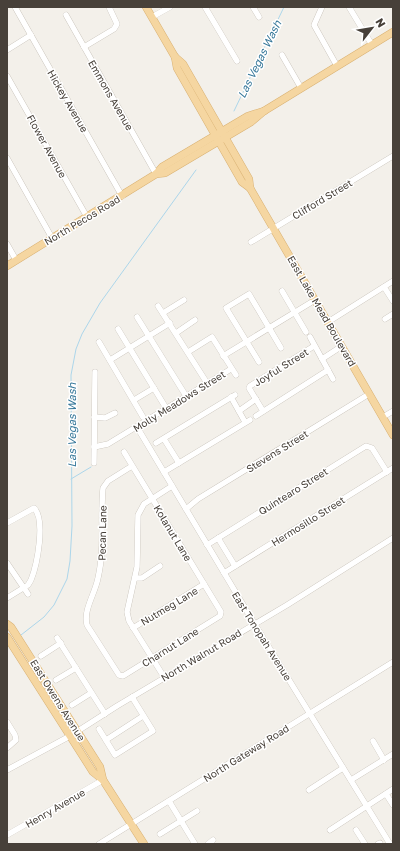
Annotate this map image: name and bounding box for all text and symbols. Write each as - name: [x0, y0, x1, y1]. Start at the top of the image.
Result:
- north arrow: [352, 8, 392, 48]
- text: N: [373, 16, 389, 30]
- water label: Las Vegas Wash: [235, 17, 285, 100]
- street label: Emmons Avenue: [86, 58, 136, 132]
- street label: Hickey Avenue: [45, 68, 91, 135]
- street label: Flower Avenue: [25, 112, 69, 180]
- street label: Clifford Street: [290, 176, 354, 222]
- street label: North Pecos Road: [42, 193, 122, 247]
- street label: East Lake Mead Boulevard: [285, 254, 359, 368]
- street label: Joyful Street: [251, 345, 311, 389]
- street label: Molly Meadows Street: [131, 368, 227, 434]
- water label: Las Vegas Wash: [65, 381, 79, 467]
- street label: Stevens Street: [244, 427, 310, 475]
- street label: Quintearo Street: [256, 465, 330, 517]
- street label: Hermosillo Street: [269, 494, 347, 548]
- street label: Kolanut Lane: [151, 503, 195, 564]
- street label: Pecan Lane: [96, 505, 108, 561]
- street label: Nutmeg Lane: [138, 584, 200, 628]
- street label: East Tonopah Avenue: [230, 589, 294, 683]
- street label: Charnut Lane: [139, 625, 201, 669]
- street label: North Walnut Road: [159, 626, 243, 684]
- street label: East Owens Avenue: [28, 657, 88, 743]
- street label: North Gateway Road: [201, 722, 291, 784]
- street label: Henry Avenue: [23, 786, 87, 830]

